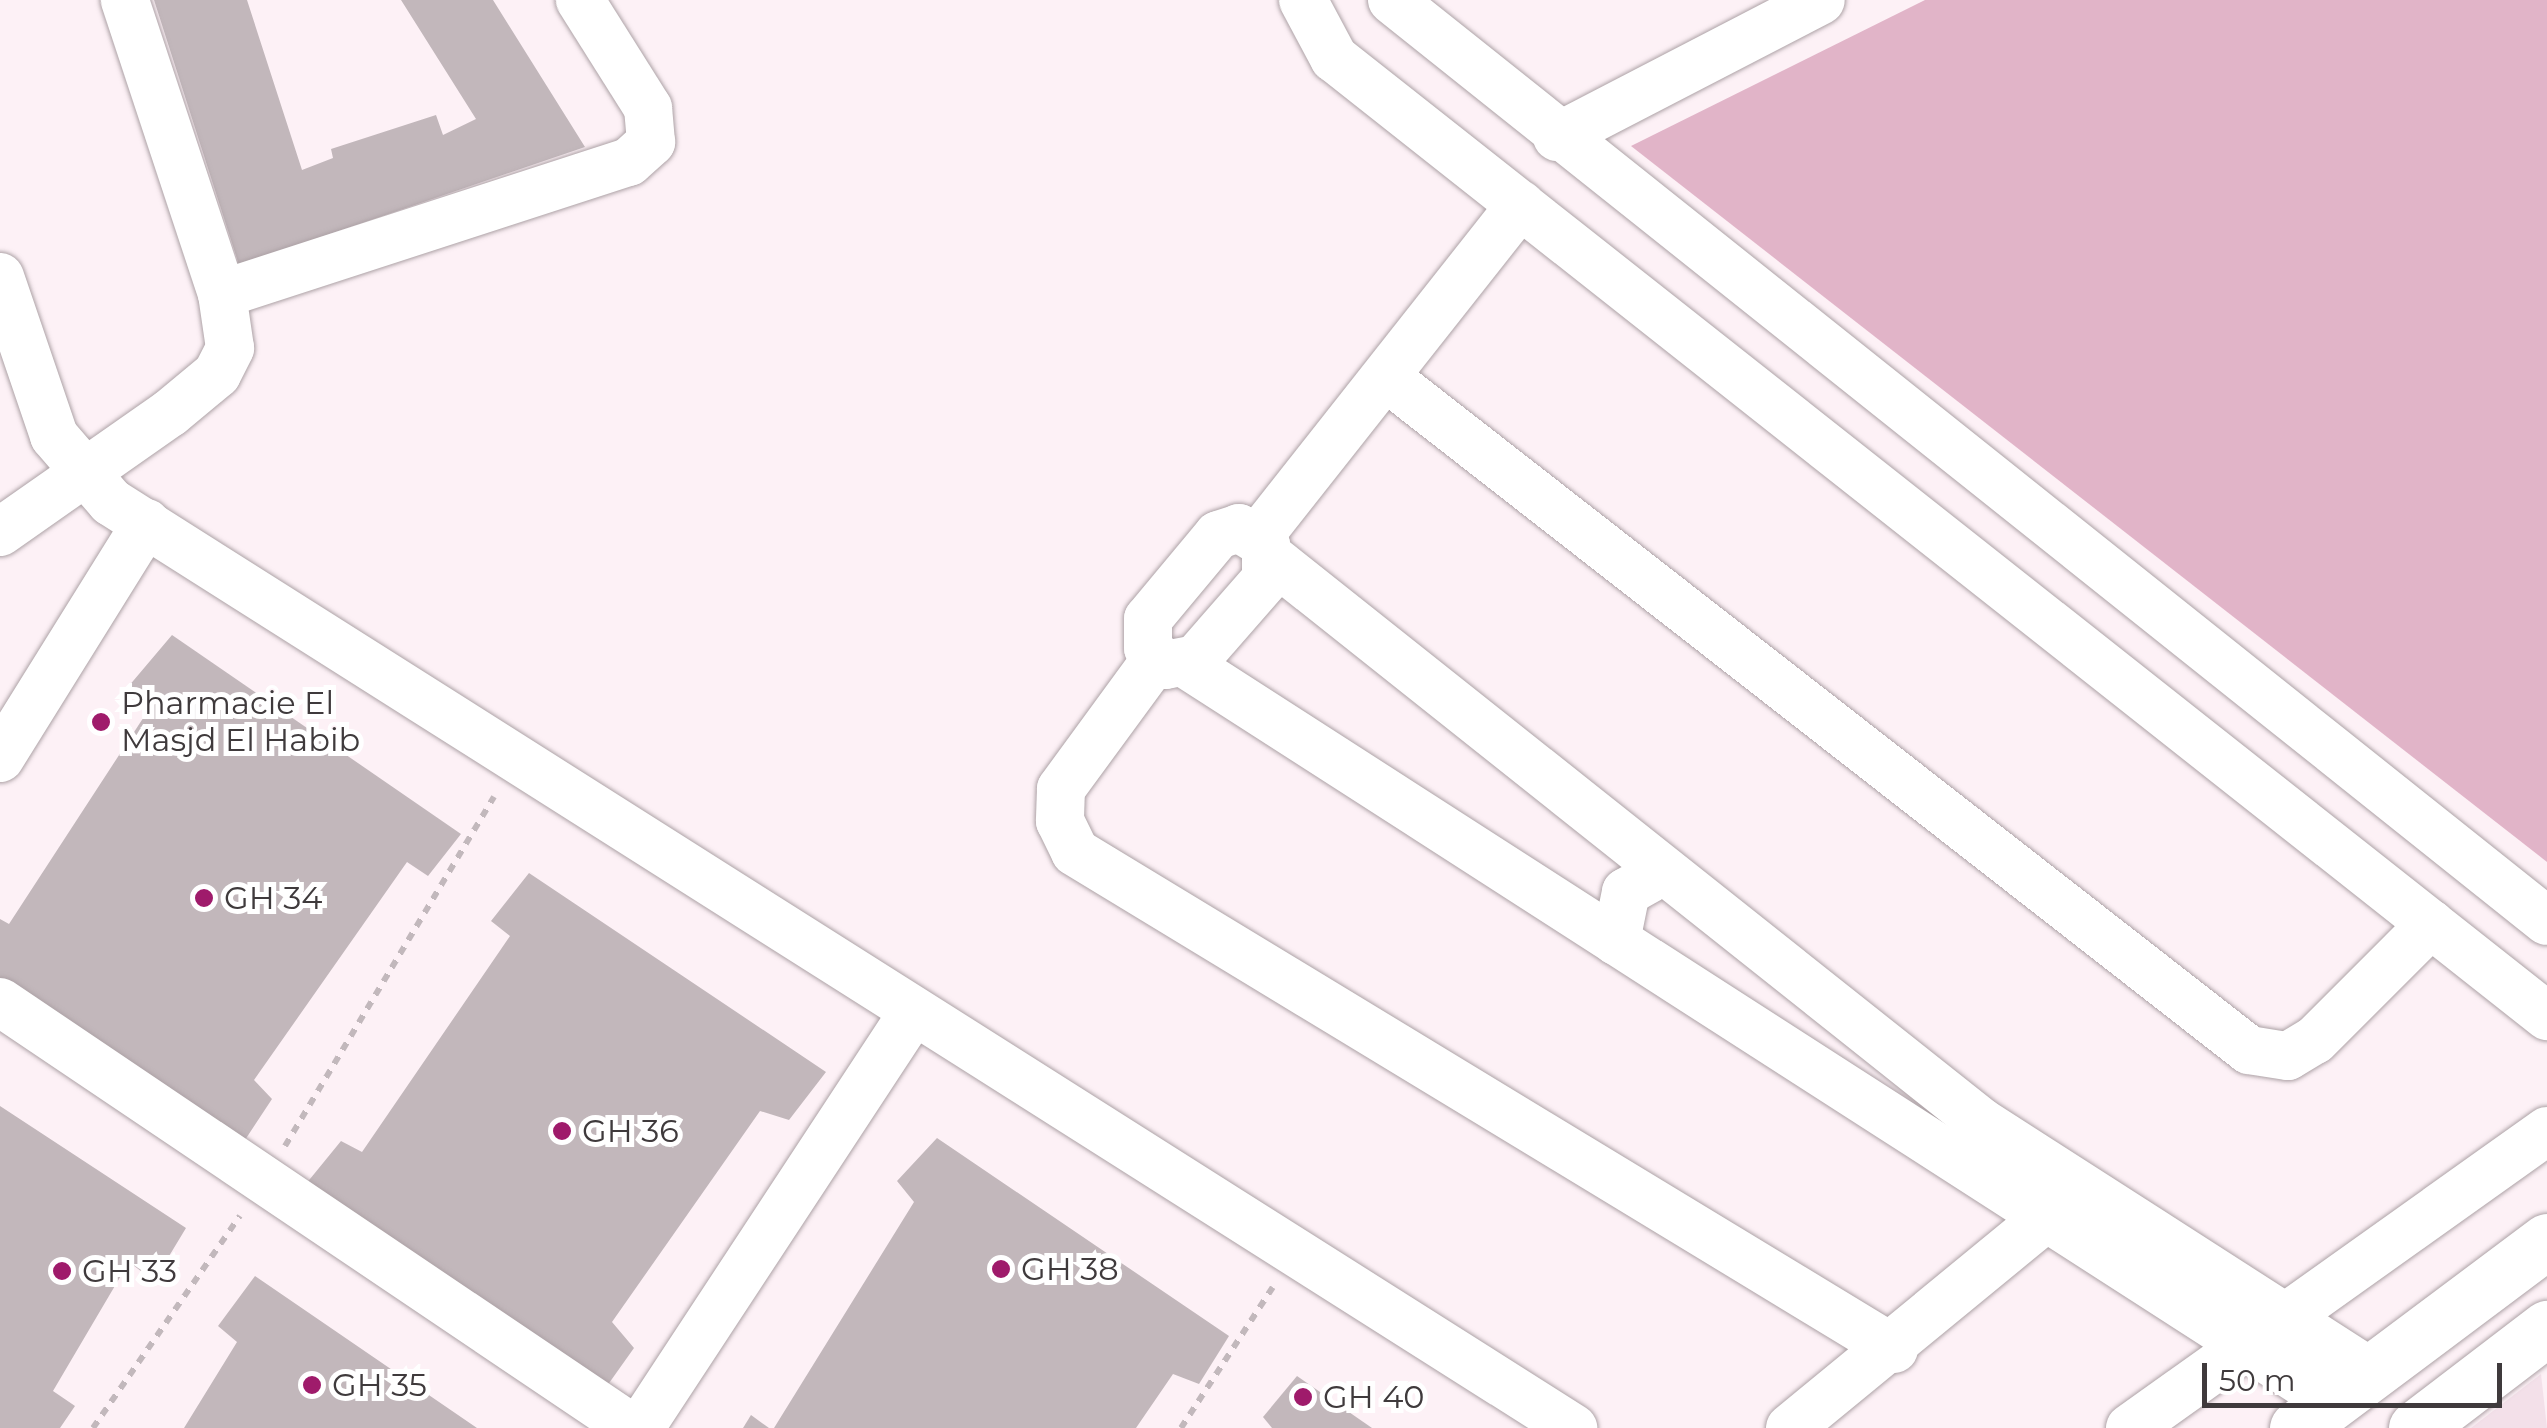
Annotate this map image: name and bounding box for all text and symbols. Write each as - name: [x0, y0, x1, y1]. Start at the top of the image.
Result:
- place label: Pharmacie El Masjd El Habib: [121, 685, 360, 760]
- marker: Pharmacie El Masjd El Habib: [90, 711, 112, 733]
- place label: GH 34: [224, 879, 322, 917]
- marker: GH 34: [193, 887, 215, 909]
- place label: GH 36: [582, 1112, 679, 1150]
- marker: GH 36: [551, 1120, 573, 1142]
- place label: GH 38: [1021, 1250, 1119, 1288]
- place label: GH 33: [82, 1252, 177, 1290]
- marker: GH 38: [990, 1258, 1012, 1280]
- marker: GH 33: [51, 1260, 73, 1282]
- scale bar: [2207, 1343, 2507, 1405]
- text: 50 m: [2219, 1362, 2296, 1399]
- place label: GH 35: [332, 1366, 427, 1404]
- marker: GH 35: [301, 1374, 323, 1396]
- place label: GH 40: [1323, 1378, 1424, 1416]
- marker: GH 40: [1292, 1386, 1314, 1408]

